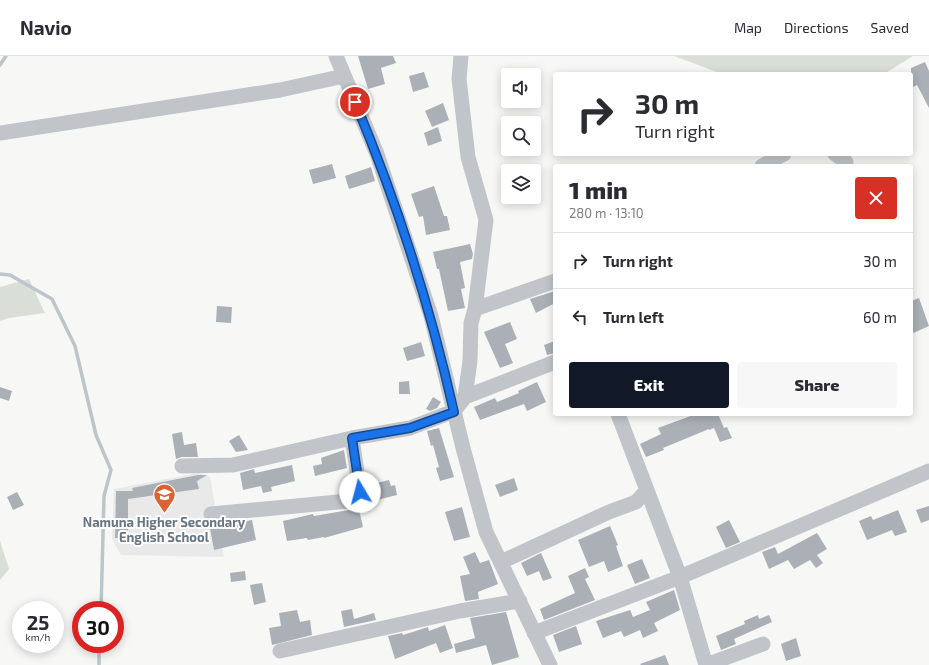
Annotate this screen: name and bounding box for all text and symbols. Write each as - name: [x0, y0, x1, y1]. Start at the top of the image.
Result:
- text: Navio: [20, 16, 72, 39]
- text: Map: [734, 19, 762, 36]
- text: Directions: [784, 19, 849, 36]
- text: Saved: [871, 19, 909, 36]
- map controls: [501, 68, 541, 204]
- button: sound: [501, 68, 541, 108]
- pin: [338, 85, 372, 119]
- text: 30 m: [635, 86, 699, 120]
- icon: right: [569, 88, 621, 140]
- icon: arrive: [344, 91, 366, 113]
- button: search: [501, 116, 541, 156]
- text: Turn right: [635, 120, 715, 142]
- button: layers: [501, 164, 541, 204]
- text: 1 min: [569, 175, 628, 204]
- button: close: [855, 177, 897, 219]
- text: 280 m · 13:10: [569, 205, 644, 221]
- icon: right: [569, 250, 591, 272]
- text: Turn right: [603, 252, 673, 270]
- text: 30 m: [863, 252, 897, 270]
- icon: left: [569, 306, 591, 328]
- text: Turn left: [603, 308, 664, 326]
- text: 60 m: [863, 308, 897, 326]
- button: Exit: [569, 362, 729, 408]
- button: Share: [737, 362, 897, 408]
- position arrow: [339, 471, 381, 513]
- school or university icon: Namuna Higher Secondary English School: [151, 481, 177, 514]
- place label: Namuna Higher Secondary English School: [83, 514, 246, 545]
- speed limit sign: 30: [72, 601, 124, 653]
- text: 25: [27, 610, 49, 634]
- text: km/h: [26, 631, 50, 643]

